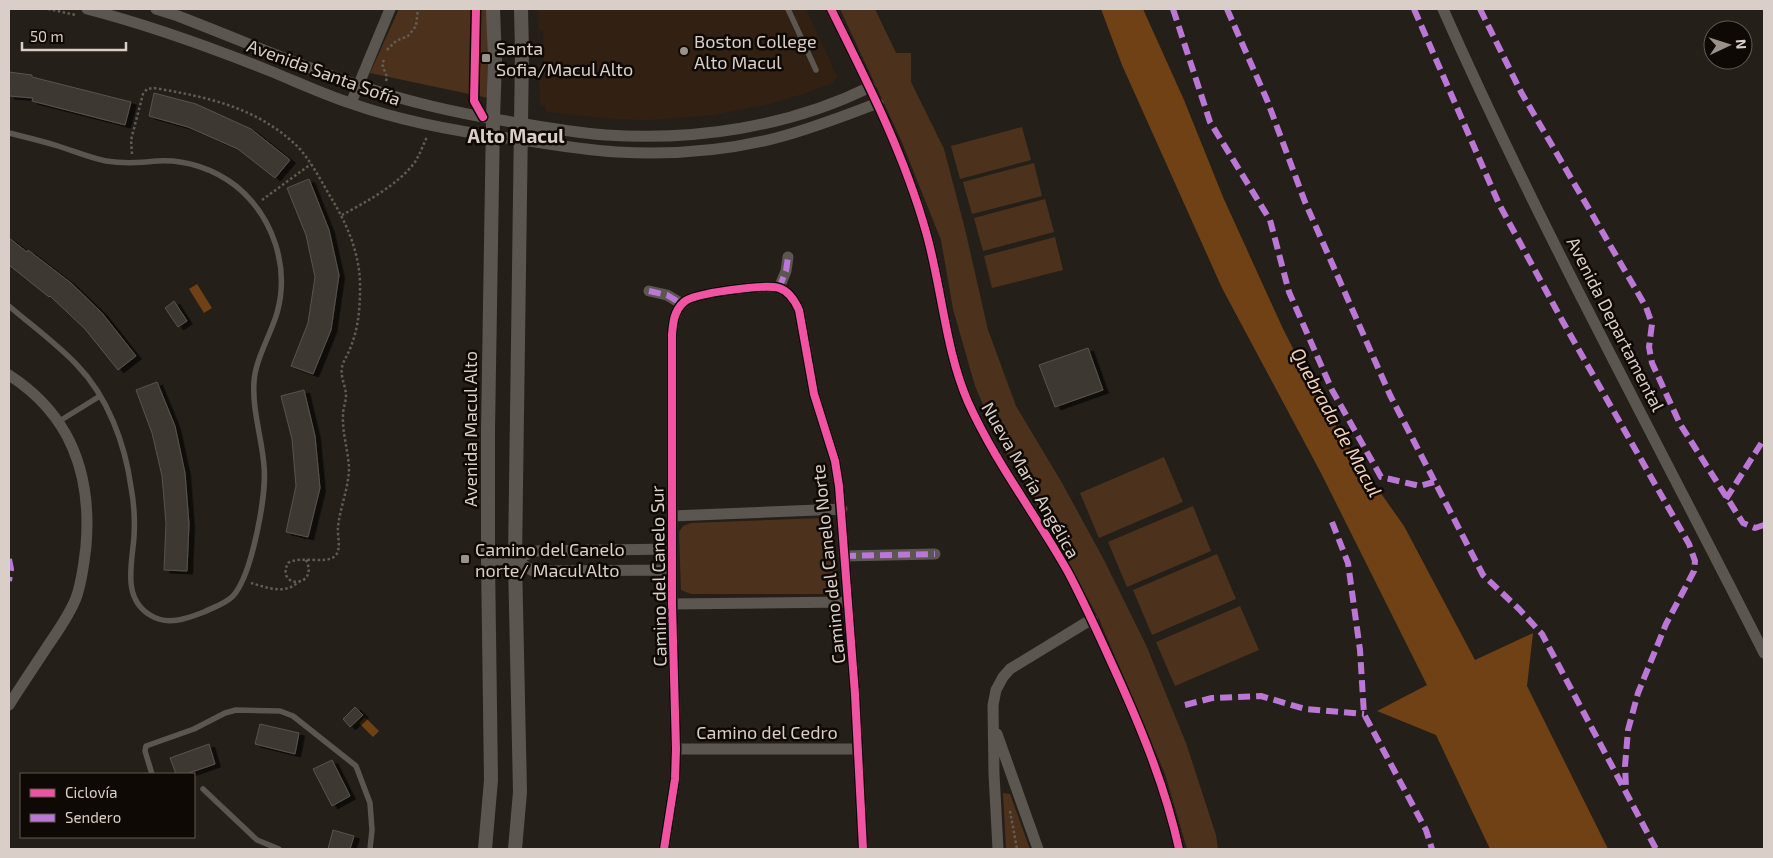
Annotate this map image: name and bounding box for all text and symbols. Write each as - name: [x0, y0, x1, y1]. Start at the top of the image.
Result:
- scale bar: [22, 20, 126, 52]
- north arrow: [1703, 20, 1753, 70]
- text: 50 m: [30, 27, 64, 45]
- place label: Boston College Alto Macul: [694, 30, 817, 73]
- street label: Avenida Santa Sofía: [244, 34, 404, 110]
- place label: Santa Sofia/Macul Alto: [496, 37, 633, 80]
- text: N: [1733, 38, 1750, 50]
- marker: Boston College Alto Macul: [678, 45, 690, 57]
- marker: Santa Sofia/Macul Alto: [480, 52, 492, 64]
- district label: Alto Macul: [468, 124, 565, 147]
- street label: Avenida Departamental: [1562, 233, 1670, 416]
- water label: Quebrada de Macul: [1286, 343, 1388, 501]
- street label: Avenida Macul Alto: [459, 351, 481, 507]
- street label: Nueva María Angélica: [977, 398, 1085, 562]
- street label: Camino del Canelo Norte: [807, 463, 849, 665]
- street label: Camino del Canelo Sur: [645, 485, 671, 667]
- place label: Camino del Canelo norte/ Macul Alto: [475, 538, 625, 581]
- marker: Camino del Canelo norte/ Macul Alto: [459, 553, 471, 565]
- street label: Camino del Cedro: [696, 721, 838, 743]
- legend: [20, 773, 195, 838]
- text: Ciclovía: [65, 783, 117, 801]
- text: Sendero: [65, 808, 121, 826]

